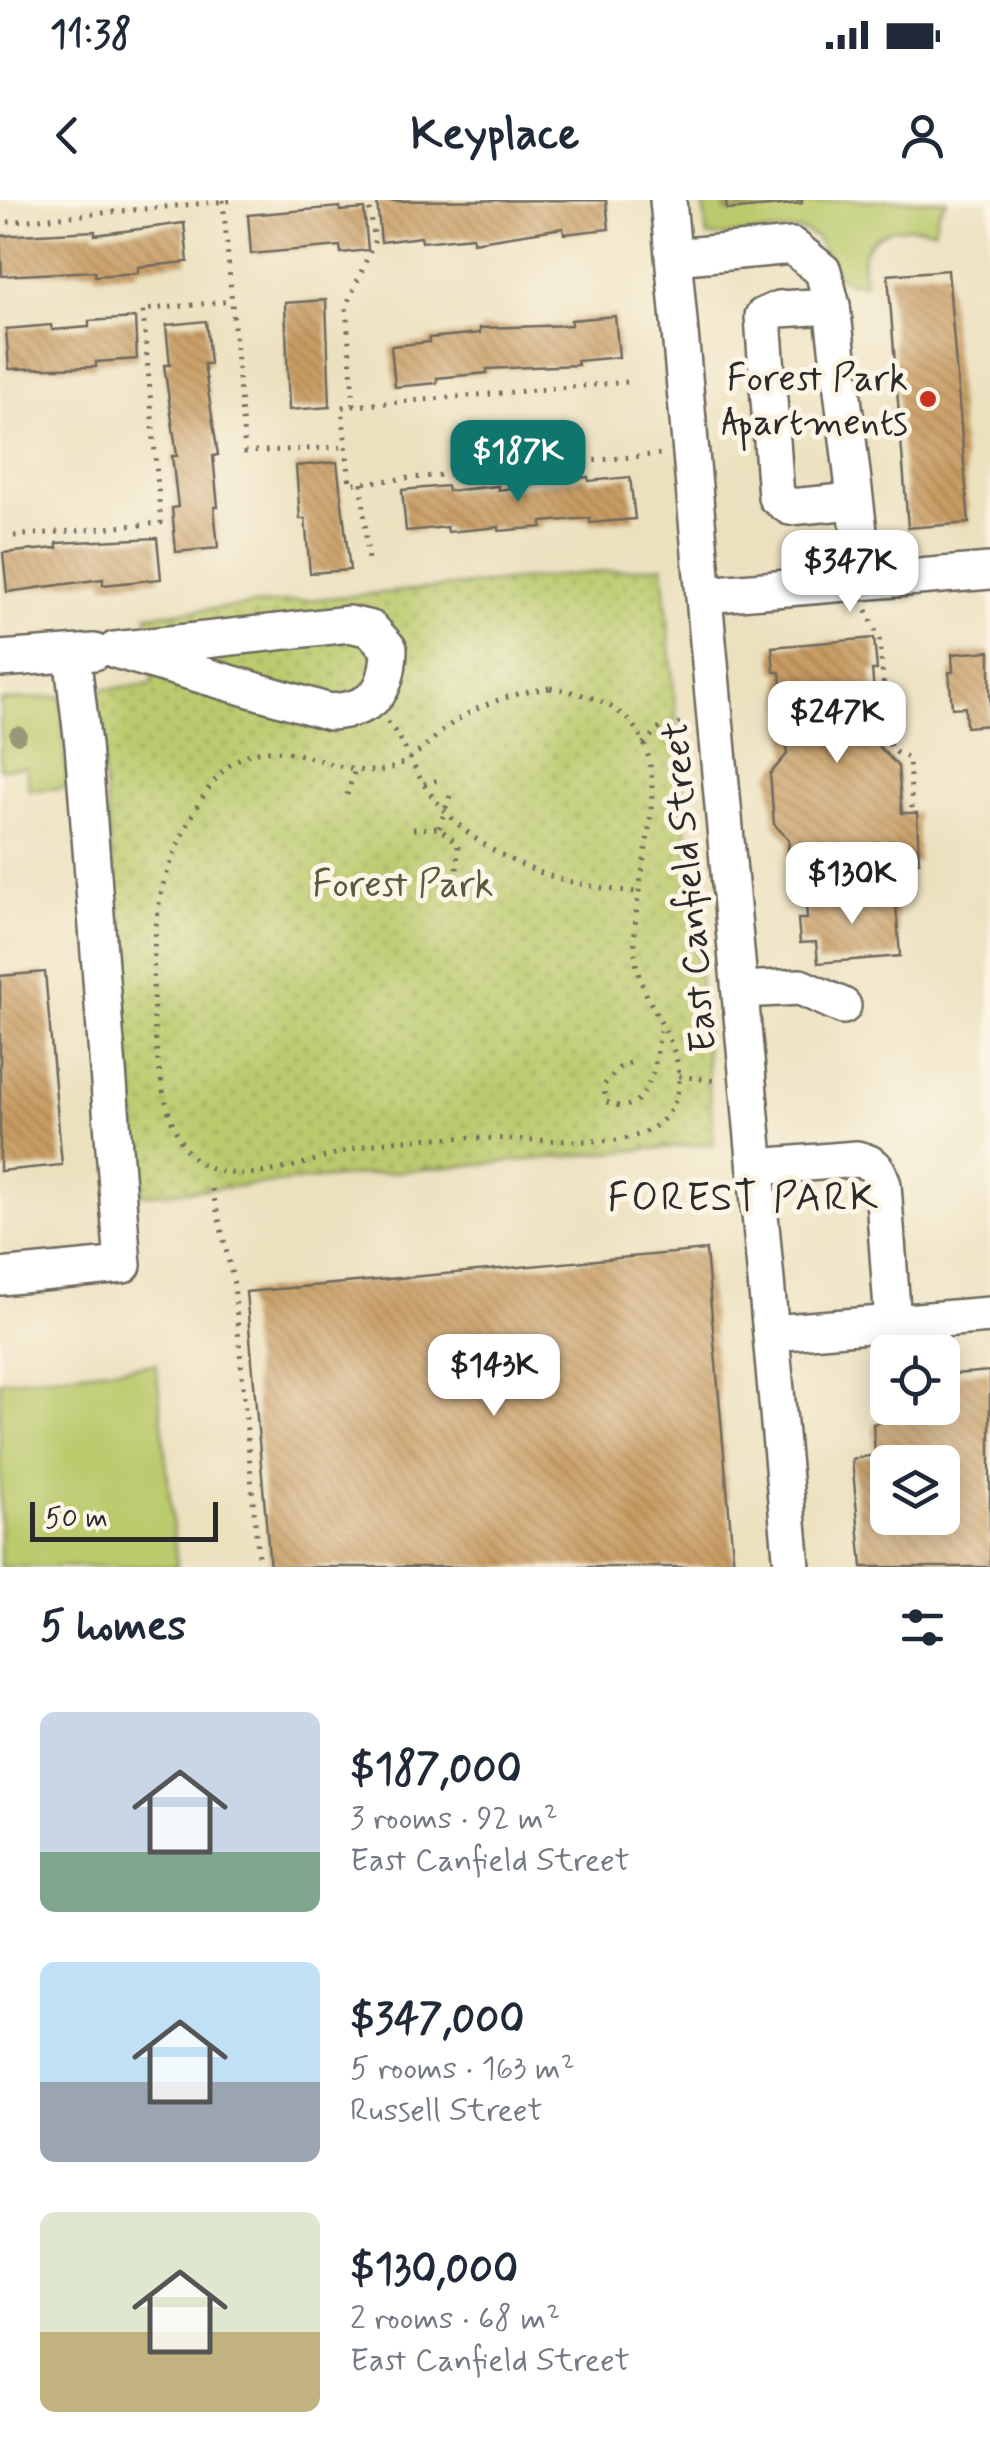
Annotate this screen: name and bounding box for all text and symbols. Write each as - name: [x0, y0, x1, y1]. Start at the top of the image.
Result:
- text: 11:38: [50, 11, 131, 60]
- text: Keyplace: [411, 106, 579, 165]
- icon: back: [40, 108, 95, 163]
- icon: person: [895, 108, 950, 163]
- place label: Forest Park Apartments: [721, 355, 908, 452]
- marker: Forest Park Apartments: [917, 388, 939, 410]
- pin: $187K: [448, 420, 588, 505]
- text: $187K: [472, 431, 564, 473]
- pin: $347K: [780, 530, 920, 615]
- text: $347K: [803, 541, 897, 583]
- pin: $247K: [767, 681, 907, 766]
- text: $247K: [790, 692, 884, 734]
- street label: East Canfield Street: [652, 719, 729, 1054]
- pin: $130K: [782, 842, 922, 927]
- text: $130K: [808, 853, 896, 895]
- park label: Forest Park: [312, 861, 494, 910]
- district label: FOREST PARK: [607, 1173, 881, 1225]
- pin: $143K: [424, 1334, 564, 1419]
- map controls: [870, 1335, 960, 1535]
- button: locate: [870, 1335, 960, 1425]
- text: $143K: [450, 1345, 538, 1387]
- button: layers: [870, 1445, 960, 1535]
- scale bar: [30, 1497, 218, 1542]
- text: 50 m: [45, 1501, 108, 1538]
- text: 5 homes: [40, 1600, 186, 1655]
- icon: filters: [895, 1600, 950, 1655]
- text: $187,000: [350, 1743, 522, 1798]
- icon: home: [120, 1752, 240, 1872]
- text: 3 rooms · 92 m²: [350, 1798, 558, 1840]
- text: East Canfield Street: [350, 1840, 630, 1882]
- text: $347,000: [350, 1993, 524, 2048]
- icon: home: [120, 2002, 240, 2122]
- text: 5 rooms · 163 m²: [350, 2048, 575, 2090]
- text: Russell Street: [350, 2090, 543, 2132]
- text: $130,000: [350, 2243, 518, 2298]
- icon: home: [120, 2252, 240, 2372]
- text: 2 rooms · 68 m²: [350, 2298, 560, 2340]
- text: East Canfield Street: [350, 2340, 630, 2382]

